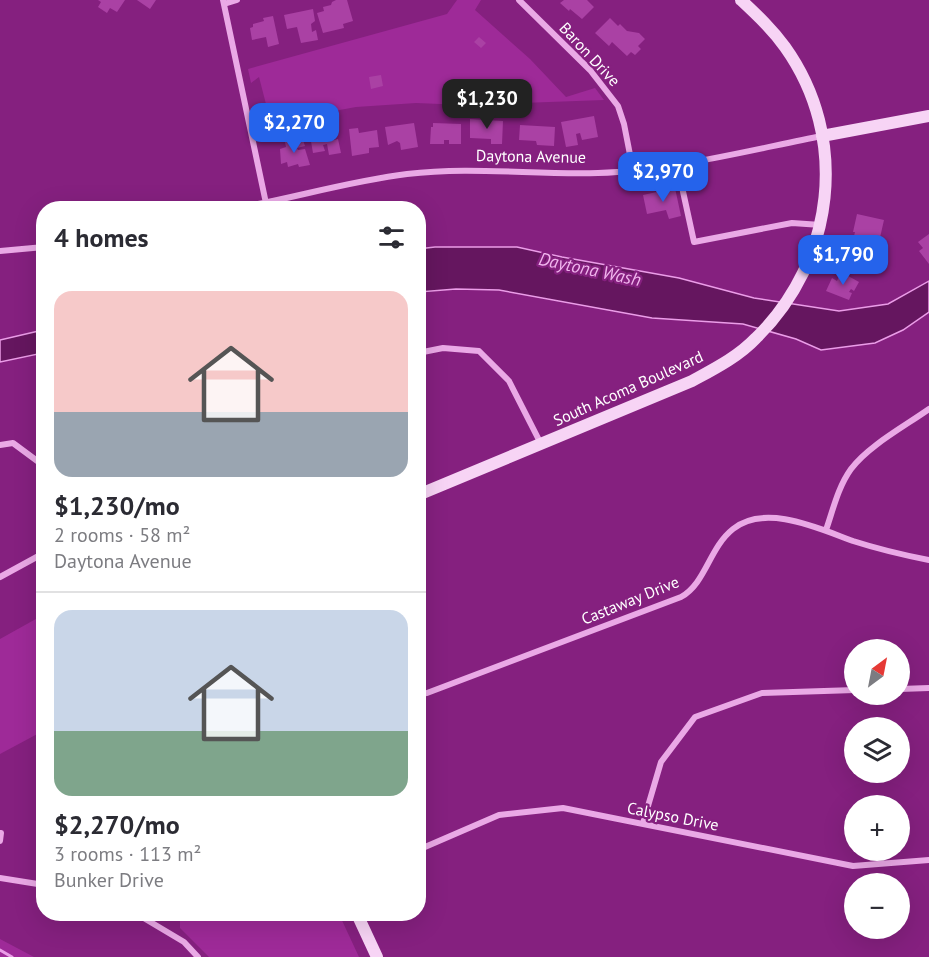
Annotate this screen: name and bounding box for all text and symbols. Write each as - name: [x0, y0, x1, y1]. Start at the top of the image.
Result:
- street label: Baron Drive: [555, 18, 625, 90]
- pin: $1,230: [438, 79, 536, 130]
- text: $1,230: [456, 85, 518, 111]
- pin: $2,270: [245, 103, 343, 154]
- text: $2,270: [263, 109, 325, 135]
- street label: Daytona Avenue: [476, 145, 586, 167]
- pin: $2,970: [614, 152, 712, 203]
- text: $2,970: [632, 158, 694, 184]
- text: 4 homes: [54, 221, 149, 254]
- icon: filters: [375, 221, 408, 254]
- pin: $1,790: [794, 235, 892, 286]
- text: $1,790: [812, 241, 874, 267]
- water label: Daytona Wash: [537, 247, 643, 291]
- icon: home: [177, 330, 285, 438]
- street label: South Acoma Boulevard: [550, 346, 706, 430]
- text: $1,230/mo: [54, 489, 180, 522]
- text: 2 rooms · 58 m²: [54, 522, 190, 548]
- text: Daytona Avenue: [54, 548, 192, 574]
- street label: Castaway Drive: [578, 571, 682, 629]
- north arrow: [844, 639, 910, 705]
- map controls: [844, 639, 910, 939]
- icon: home: [177, 649, 285, 757]
- button: layers: [844, 717, 910, 783]
- button: +: [844, 795, 910, 861]
- street label: Calypso Drive: [625, 797, 721, 835]
- text: $2,270/mo: [54, 808, 180, 841]
- text: 3 rooms · 113 m²: [54, 841, 201, 867]
- text: Bunker Drive: [54, 867, 164, 893]
- button: −: [844, 873, 910, 939]

